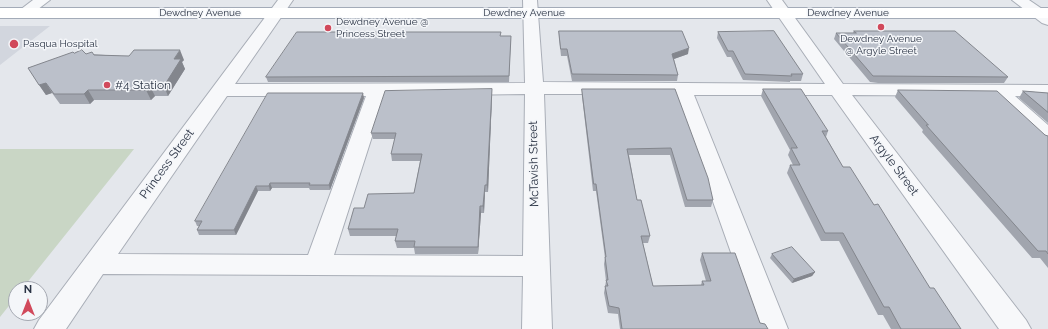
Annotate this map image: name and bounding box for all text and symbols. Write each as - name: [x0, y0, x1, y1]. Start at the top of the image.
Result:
- street label: Dewdney Avenue: [159, 7, 241, 19]
- street label: Dewdney Avenue: [483, 7, 565, 19]
- street label: Dewdney Avenue: [807, 7, 889, 19]
- place label: Dewdney Avenue @ Princess Street: [336, 16, 429, 40]
- marker: Dewdney Avenue @ Argyle Street: [876, 22, 886, 32]
- marker: Dewdney Avenue @ Princess Street: [323, 23, 333, 33]
- place label: Dewdney Avenue @ Argyle Street: [840, 33, 922, 56]
- marker: Pasqua Hospital: [8, 38, 20, 50]
- place label: Pasqua Hospital: [23, 38, 97, 50]
- place label: #4 Station: [115, 78, 171, 92]
- marker: #4 Station: [102, 80, 112, 90]
- street label: McTavish Street: [526, 121, 542, 207]
- street label: Princess Street: [137, 126, 197, 202]
- street label: Argyle Street: [866, 132, 922, 198]
- north arrow: [8, 281, 48, 321]
- text: N: [24, 283, 32, 296]

